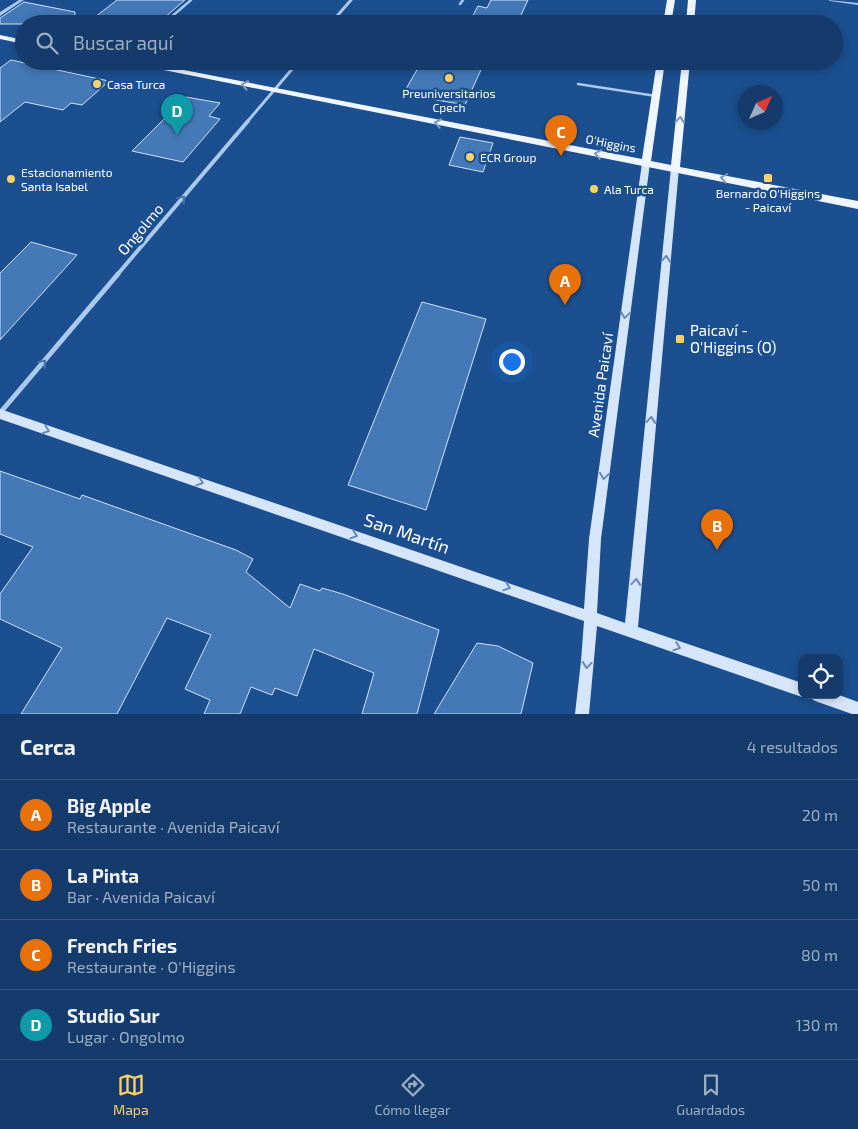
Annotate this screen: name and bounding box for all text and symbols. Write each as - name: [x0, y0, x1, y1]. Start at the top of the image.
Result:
- search box: [15, 15, 843, 70]
- icon: search: [33, 29, 61, 57]
- text: Buscar aquí: [73, 31, 173, 54]
- marker: Preuniversitarios Cpech: [443, 72, 455, 84]
- place label: Casa Turca: [107, 77, 165, 91]
- marker: Casa Turca: [91, 78, 103, 90]
- one-way arrow: [240, 80, 249, 91]
- north arrow: [738, 85, 783, 130]
- place label: Preuniversitarios Cpech: [402, 86, 496, 114]
- pin: D: [161, 94, 193, 135]
- pin: C: [545, 115, 577, 156]
- one-way arrow: [674, 115, 685, 123]
- one-way arrow: [434, 118, 443, 128]
- street label: O'Higgins: [585, 131, 637, 155]
- one-way arrow: [594, 149, 602, 159]
- place label: ECR Group: [480, 150, 536, 164]
- marker: ECR Group: [464, 151, 476, 163]
- place label: Estacionamiento Santa Isabel: [21, 165, 113, 193]
- marker: Bernardo O'Higgins - Paicaví: [762, 172, 774, 184]
- marker: Estacionamiento Santa Isabel: [5, 173, 17, 185]
- one-way arrow: [720, 174, 729, 184]
- place label: Ala Turca: [604, 182, 654, 196]
- marker: Ala Turca: [588, 183, 600, 195]
- place label: Bernardo O'Higgins - Paicaví: [716, 186, 820, 214]
- one-way arrow: [176, 195, 185, 204]
- street label: Ongolmo: [113, 200, 167, 258]
- one-way arrow: [661, 254, 672, 262]
- pin: A: [549, 264, 581, 305]
- one-way arrow: [621, 311, 631, 320]
- place label: Paicaví - O'Higgins (O): [690, 321, 776, 356]
- street label: Avenida Paicaví: [584, 330, 616, 439]
- marker: Paicaví - O'Higgins (O): [674, 333, 686, 345]
- your location: [499, 349, 525, 375]
- one-way arrow: [37, 359, 46, 368]
- one-way arrow: [645, 416, 656, 424]
- one-way arrow: [42, 424, 50, 434]
- one-way arrow: [599, 473, 610, 481]
- one-way arrow: [195, 476, 204, 486]
- street label: San Martín: [361, 508, 453, 558]
- pin: B: [701, 509, 733, 550]
- one-way arrow: [349, 529, 357, 539]
- one-way arrow: [630, 578, 641, 586]
- one-way arrow: [503, 582, 511, 592]
- one-way arrow: [673, 641, 681, 651]
- map controls: [798, 654, 843, 699]
- button: locate: [798, 654, 843, 699]
- one-way arrow: [582, 661, 593, 669]
- text: Cerca: [20, 734, 76, 759]
- text: 4 resultados: [747, 737, 838, 756]
- text: Big Apple: [67, 794, 151, 817]
- text: A: [31, 805, 41, 824]
- text: 20 m: [802, 805, 838, 824]
- text: Restaurante · Avenida Paicaví: [67, 817, 280, 836]
- text: La Pinta: [67, 864, 139, 887]
- text: B: [31, 875, 41, 894]
- text: 50 m: [802, 875, 838, 894]
- text: Bar · Avenida Paicaví: [67, 887, 215, 906]
- text: French Fries: [67, 934, 177, 957]
- text: C: [31, 945, 41, 964]
- text: 80 m: [801, 945, 838, 964]
- text: Restaurante · O'Higgins: [67, 957, 236, 976]
- text: Studio Sur: [67, 1004, 160, 1027]
- text: D: [31, 1015, 41, 1034]
- text: 130 m: [796, 1015, 838, 1034]
- text: Lugar · Ongolmo: [67, 1027, 185, 1046]
- tab: Mapa: [113, 1071, 149, 1118]
- tab: Cómo llegar: [374, 1071, 451, 1118]
- tab: Guardados: [676, 1071, 745, 1118]

